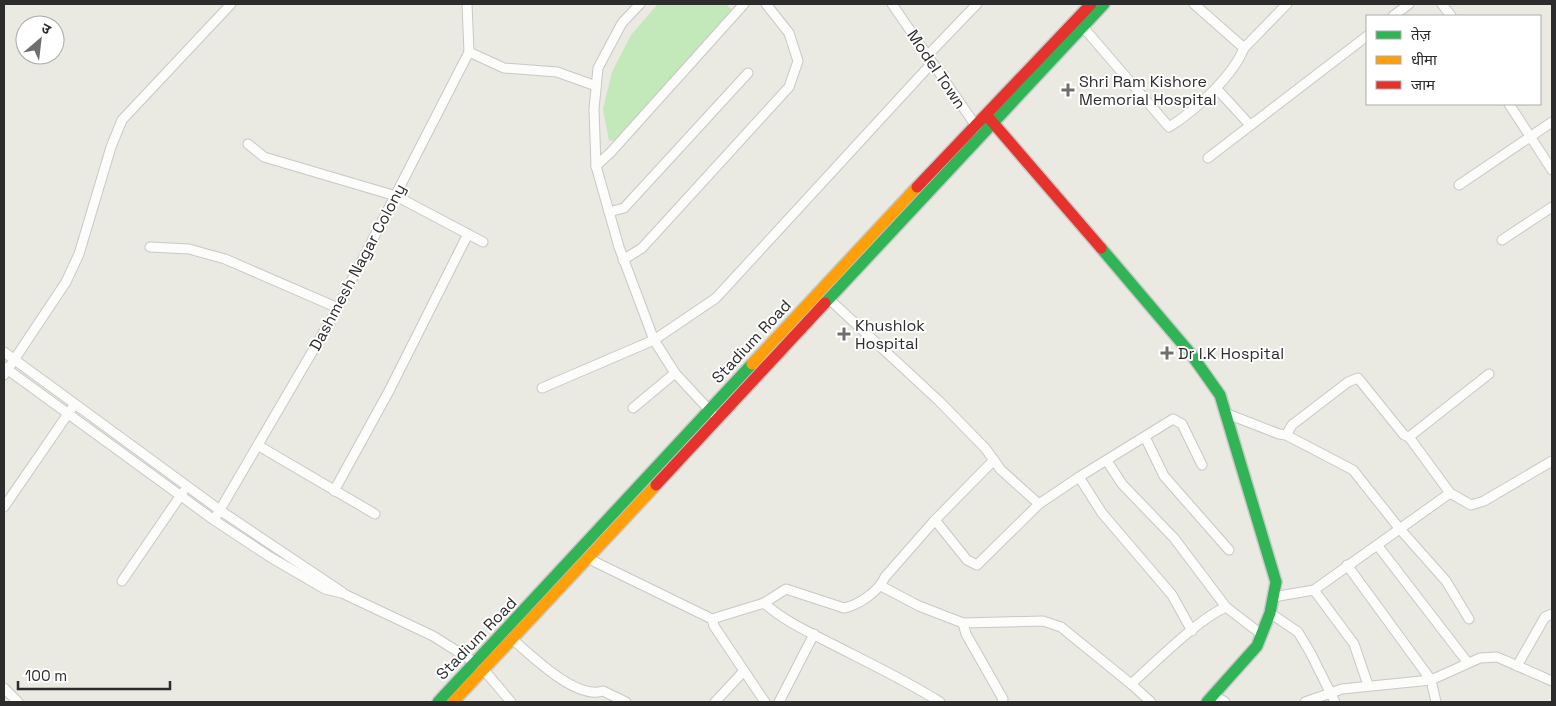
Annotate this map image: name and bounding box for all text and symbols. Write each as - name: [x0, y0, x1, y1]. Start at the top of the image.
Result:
- north arrow: [15, 15, 65, 65]
- legend: [1366, 15, 1541, 105]
- text: उ: [38, 19, 55, 39]
- text: तेज़: [1411, 25, 1432, 44]
- street label: Model Town: [902, 26, 971, 113]
- text: धीमा: [1411, 50, 1438, 69]
- place label: Shri Ram Kishore Memorial Hospital: [1079, 71, 1217, 110]
- text: जाम: [1411, 75, 1436, 94]
- marker: Shri Ram Kishore Memorial Hospital: [1061, 83, 1075, 97]
- street label: Dashmesh Nagar Colony: [304, 180, 410, 354]
- street label: Stadium Road: [707, 295, 796, 388]
- place label: Khushlok Hospital: [855, 315, 925, 354]
- marker: Khushlok Hospital: [837, 327, 851, 341]
- place label: Dr I.K Hospital: [1178, 343, 1284, 364]
- marker: Dr I.K Hospital: [1160, 346, 1174, 360]
- street label: Stadium Road: [432, 592, 521, 684]
- scale bar: [18, 658, 170, 690]
- text: 100 m: [25, 666, 67, 685]

